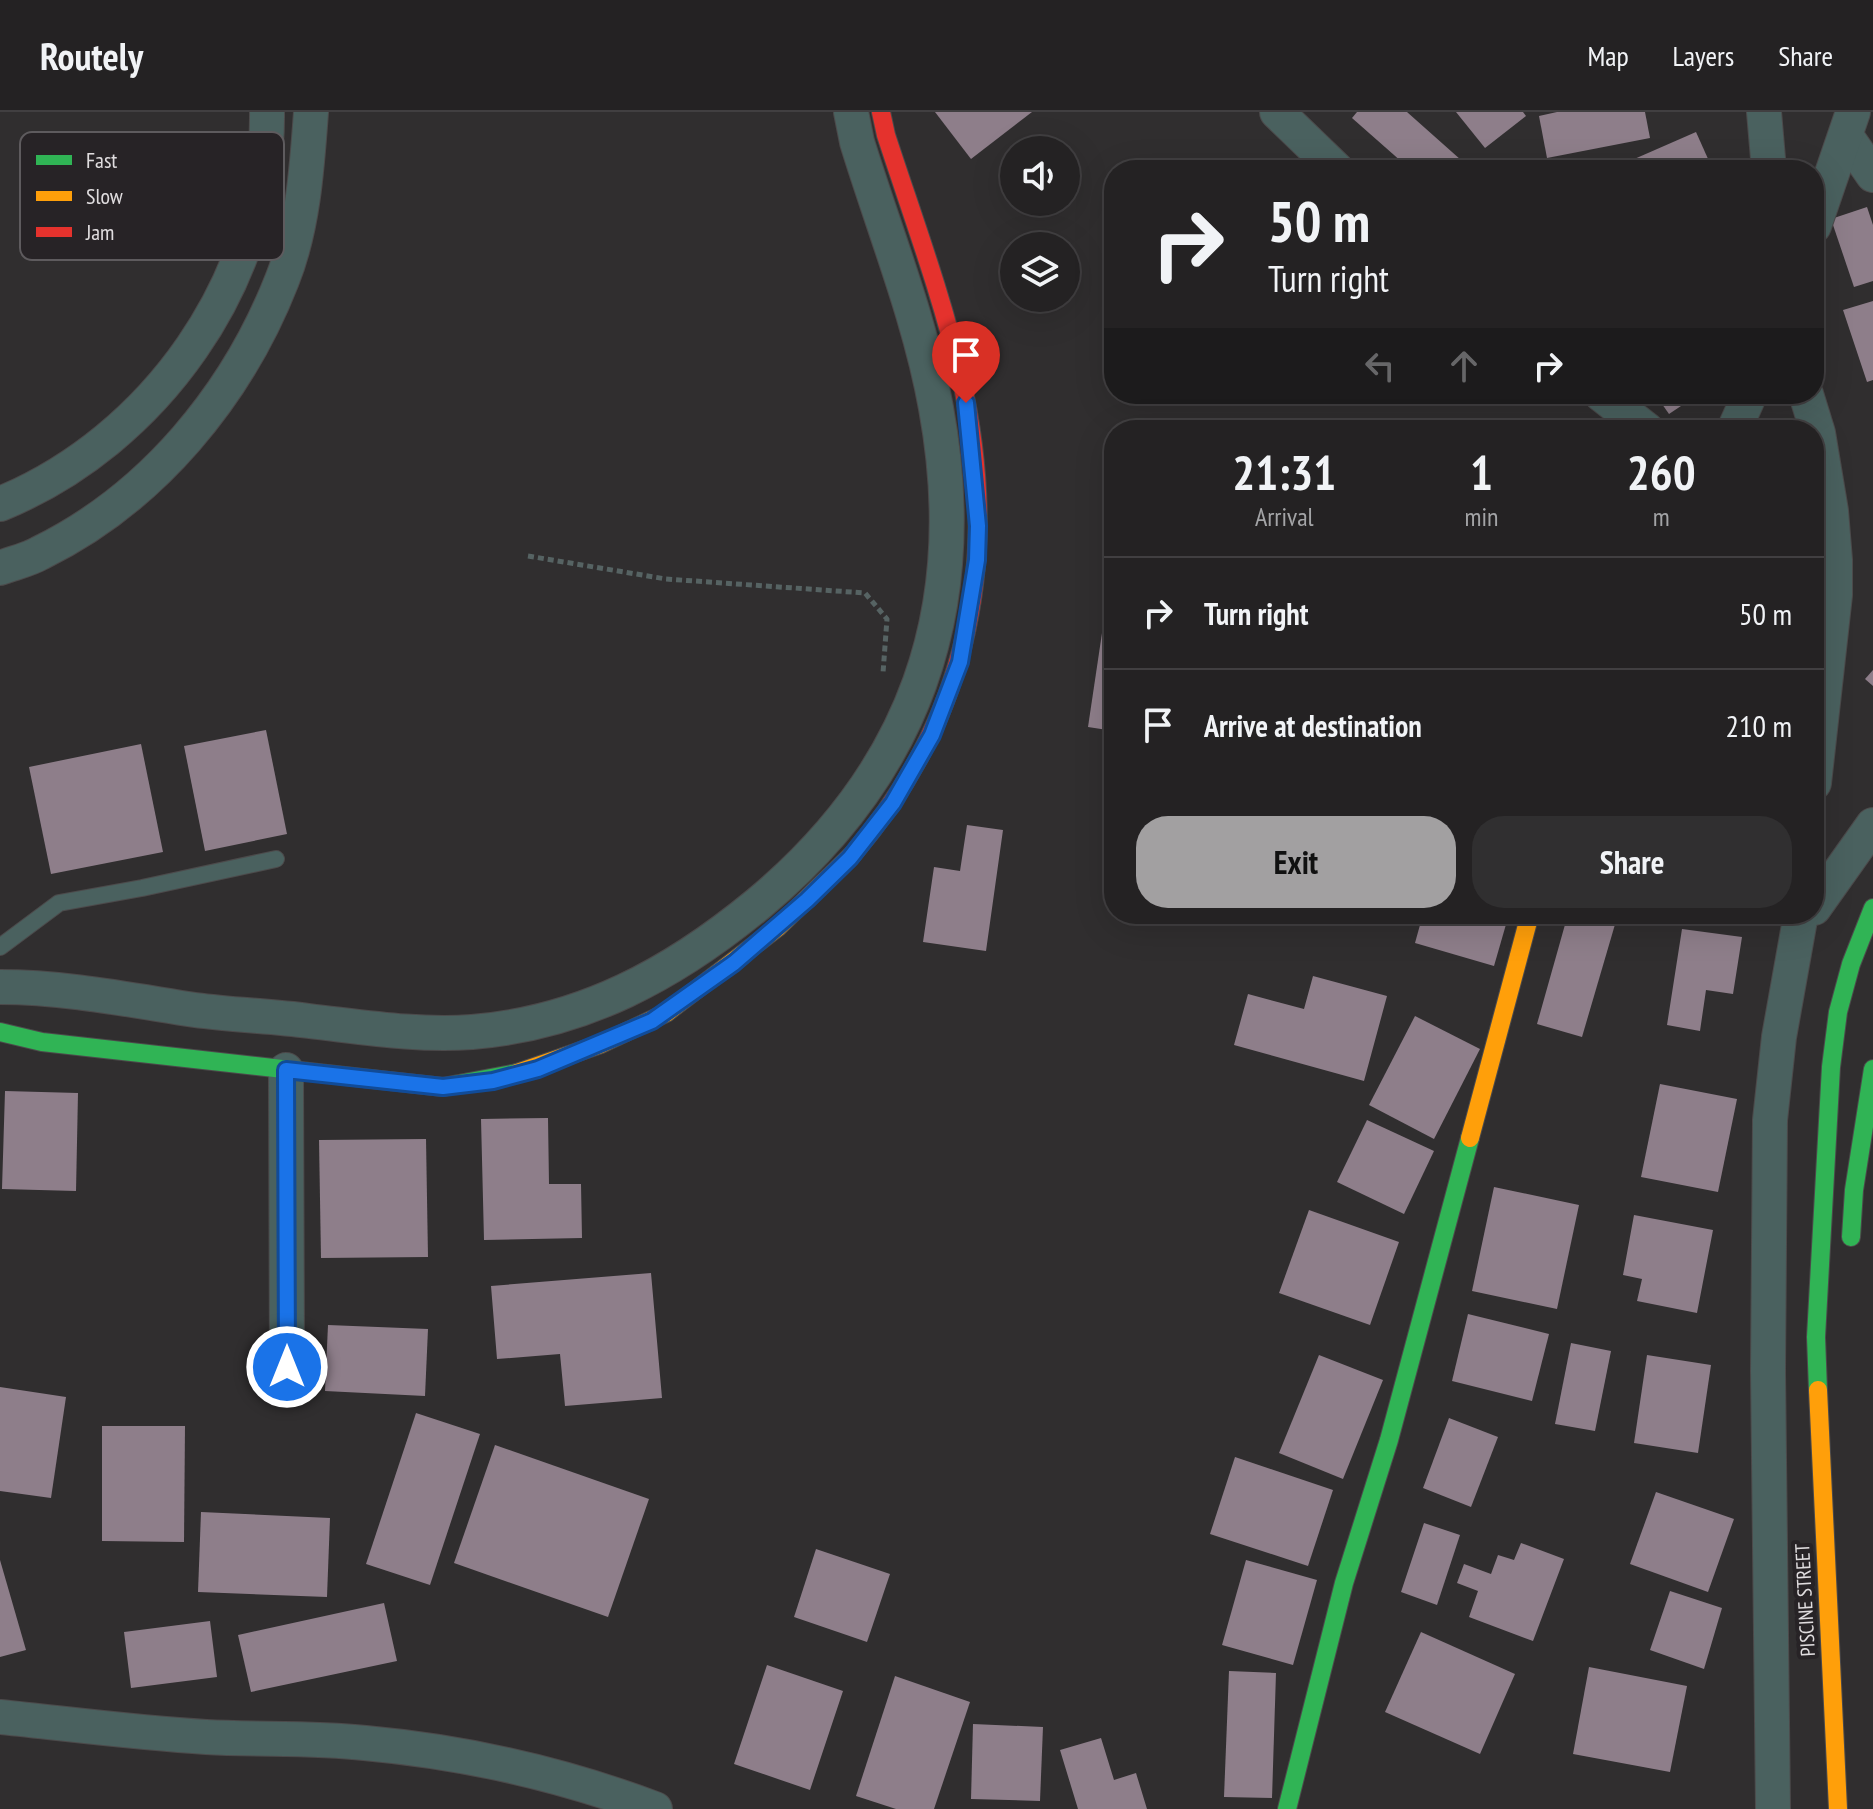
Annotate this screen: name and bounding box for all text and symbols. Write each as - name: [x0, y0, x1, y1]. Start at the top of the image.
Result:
- text: Routely: [40, 31, 143, 80]
- text: Map: [1587, 37, 1629, 74]
- text: Layers: [1673, 37, 1734, 74]
- text: Share: [1778, 37, 1833, 74]
- legend: [20, 132, 284, 260]
- map controls: [1000, 136, 1080, 312]
- button: sound: [1000, 136, 1080, 216]
- text: Fast: [86, 146, 117, 174]
- text: Slow: [86, 182, 123, 210]
- text: 50 m: [1268, 185, 1370, 257]
- icon: right: [1136, 192, 1240, 296]
- text: Jam: [85, 218, 114, 246]
- button: layers: [1000, 232, 1080, 312]
- text: Turn right: [1268, 255, 1389, 302]
- pin: [932, 321, 1000, 403]
- icon: arrive: [944, 333, 988, 377]
- icon: left: [1358, 344, 1402, 388]
- icon: ahead: [1442, 344, 1486, 388]
- icon: right: [1526, 344, 1570, 388]
- text: 21:31: [1232, 441, 1336, 503]
- text: 1: [1470, 441, 1493, 503]
- text: 260: [1627, 441, 1696, 503]
- text: Arrival: [1255, 500, 1314, 533]
- text: min: [1464, 500, 1498, 533]
- text: m: [1653, 500, 1670, 533]
- icon: right: [1136, 591, 1180, 635]
- text: Turn right: [1204, 594, 1308, 633]
- text: 50 m: [1739, 594, 1792, 633]
- icon: arrive: [1136, 703, 1180, 747]
- text: Arrive at destination: [1204, 706, 1422, 745]
- text: 210 m: [1726, 706, 1792, 745]
- button: Exit: [1136, 816, 1456, 908]
- button: Share: [1472, 816, 1792, 908]
- position arrow: [245, 1325, 329, 1409]
- street label: PISCINE STREET: [1789, 1543, 1821, 1657]

